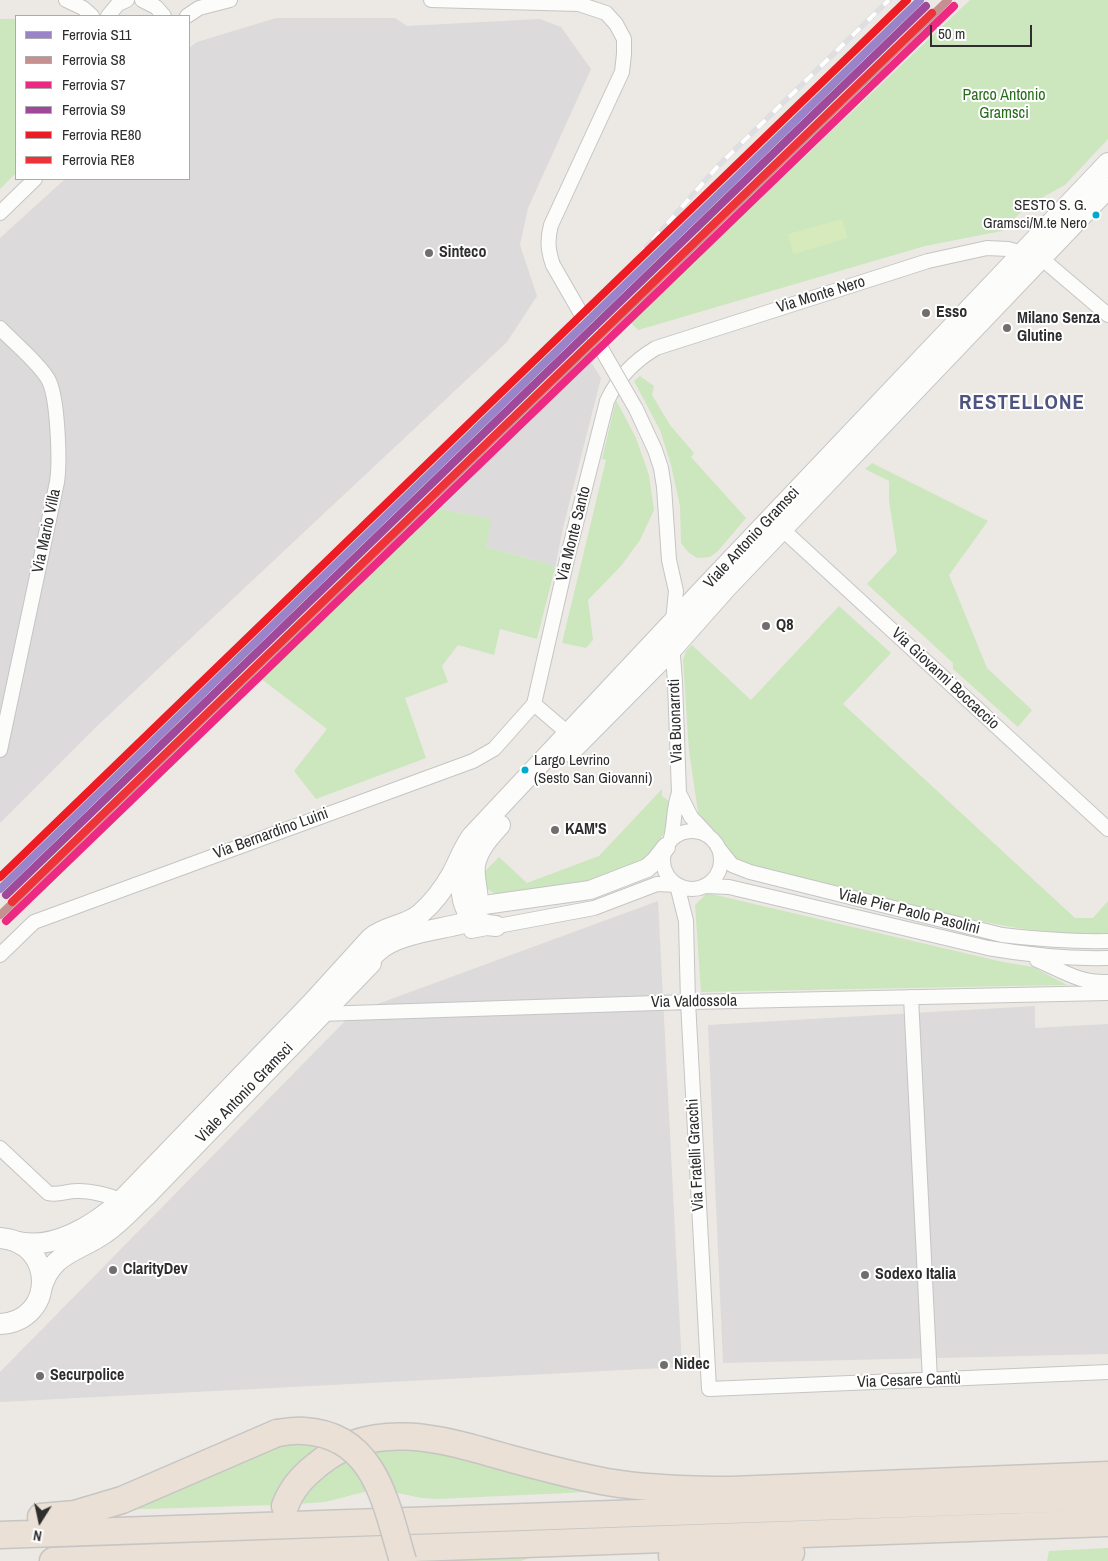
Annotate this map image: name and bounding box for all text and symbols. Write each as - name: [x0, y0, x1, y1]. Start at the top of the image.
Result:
- legend: [15, 15, 190, 180]
- scale bar: [933, 15, 1036, 47]
- text: 50 m: [938, 23, 965, 44]
- text: Ferrovia S11: [62, 24, 132, 45]
- text: Ferrovia S8: [62, 49, 126, 70]
- text: Ferrovia S7: [62, 74, 126, 95]
- park label: Parco Antonio Gramsci: [962, 86, 1046, 124]
- text: Ferrovia S9: [62, 99, 126, 120]
- text: Ferrovia RE80: [62, 124, 141, 145]
- text: Ferrovia RE8: [62, 149, 135, 170]
- place label: SESTO S. G. Gramsci/M.te Nero: [983, 197, 1087, 232]
- marker: SESTO S. G. Gramsci/M.te Nero: [1091, 210, 1101, 220]
- place label: Sinteco: [439, 243, 486, 263]
- marker: Sinteco: [423, 247, 435, 259]
- street label: Via Monte Nero: [774, 272, 868, 318]
- place label: Esso: [936, 303, 967, 323]
- marker: Esso: [920, 307, 932, 319]
- place label: Milano Senza Glutine: [1017, 309, 1100, 347]
- marker: Milano Senza Glutine: [1001, 322, 1013, 334]
- district label: RESTELLONE: [958, 390, 1086, 416]
- street label: Viale Antonio Gramsci: [700, 483, 804, 593]
- street label: Via Monte Santo: [553, 484, 595, 584]
- street label: Via Mario Villa: [29, 487, 65, 575]
- place label: Q8: [776, 616, 794, 636]
- marker: Q8: [760, 620, 772, 632]
- street label: Via Giovanni Boccaccio: [887, 624, 1003, 734]
- street label: Via Buonarroti: [665, 678, 687, 764]
- place label: Largo Levrino (Sesto San Giovanni): [534, 752, 652, 787]
- marker: Largo Levrino (Sesto San Giovanni): [520, 765, 530, 775]
- street label: Via Bernardino Luini: [211, 804, 331, 864]
- place label: KAM'S: [565, 820, 607, 840]
- marker: KAM'S: [549, 824, 561, 836]
- street label: Viale Pier Paolo Pasolini: [836, 885, 982, 939]
- street label: Via Valdossola: [651, 992, 737, 1012]
- street label: Viale Antonio Gramsci: [192, 1039, 298, 1147]
- street label: Via Fratelli Gracchi: [683, 1098, 709, 1212]
- place label: ClarityDev: [123, 1260, 188, 1280]
- marker: ClarityDev: [107, 1264, 119, 1276]
- place label: Sodexo Italia: [875, 1265, 956, 1285]
- marker: Sodexo Italia: [859, 1269, 871, 1281]
- place label: Nidec: [674, 1355, 710, 1375]
- marker: Nidec: [658, 1359, 670, 1371]
- place label: Securpolice: [50, 1366, 124, 1386]
- marker: Securpolice: [34, 1370, 46, 1382]
- street label: Via Cesare Cantù: [857, 1370, 961, 1392]
- north arrow: [15, 1496, 65, 1546]
- text: N: [32, 1526, 43, 1545]

